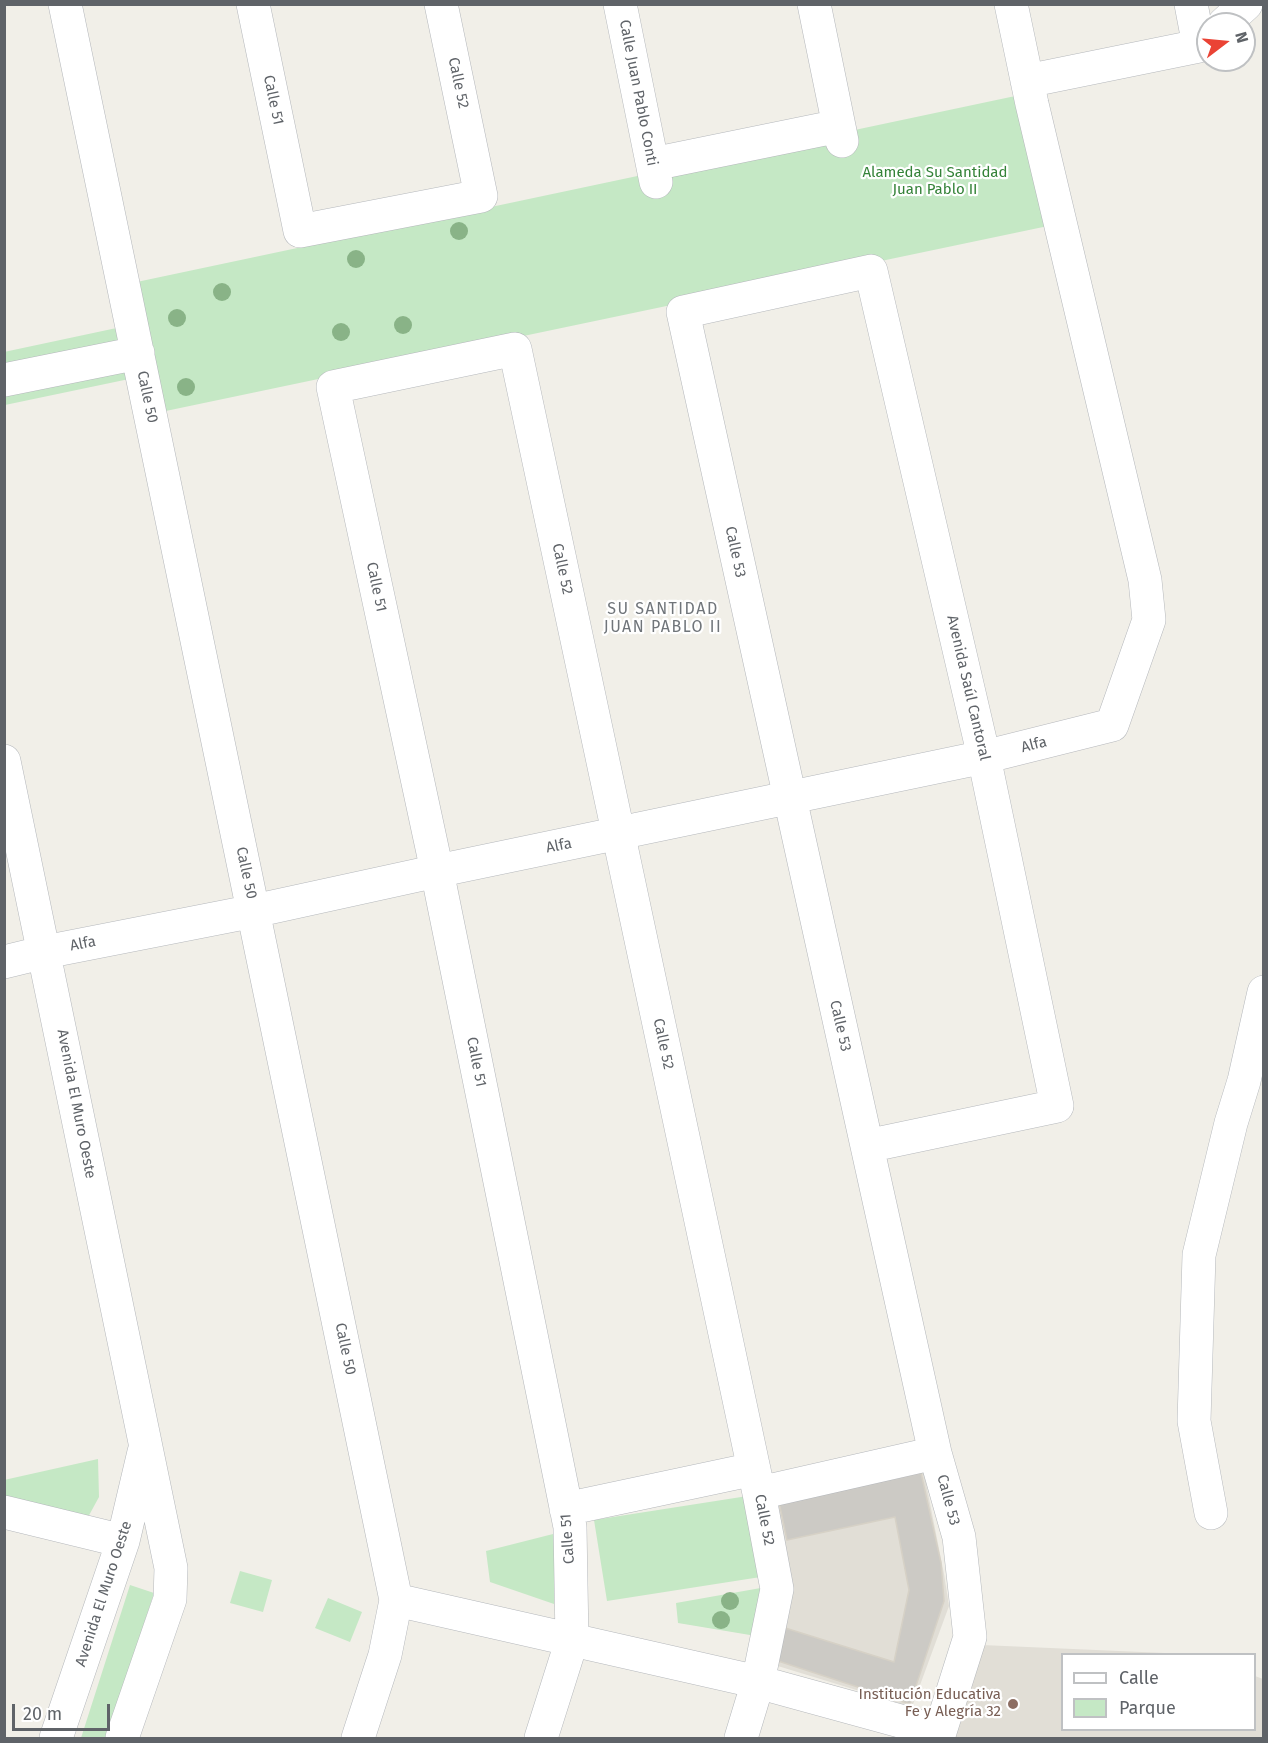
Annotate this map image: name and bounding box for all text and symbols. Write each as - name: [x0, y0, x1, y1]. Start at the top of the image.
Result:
- north arrow: [1196, 12, 1256, 72]
- street label: Calle Juan Pablo Conti: [615, 18, 661, 168]
- text: N: [1231, 30, 1252, 45]
- street label: Calle 52: [444, 56, 472, 110]
- street label: Calle 51: [259, 73, 287, 127]
- park label: Alameda Su Santidad Juan Pablo II: [863, 164, 1007, 199]
- street label: Calle 50: [133, 369, 161, 425]
- street label: Calle 53: [721, 525, 749, 579]
- street label: Calle 52: [548, 542, 576, 596]
- street label: Calle 51: [362, 560, 390, 614]
- district label: SU SANTIDAD JUAN PABLO II: [604, 600, 722, 638]
- street label: Avenida Saúl Cantoral: [943, 614, 993, 762]
- street label: Alfa: [1019, 733, 1049, 757]
- street label: Alfa: [545, 835, 573, 857]
- street label: Calle 50: [232, 845, 260, 901]
- street label: Alfa: [69, 933, 97, 955]
- street label: Calle 53: [825, 999, 855, 1053]
- street label: Calle 52: [649, 1017, 677, 1071]
- street label: Avenida El Muro Oeste: [53, 1028, 99, 1180]
- street label: Calle 51: [462, 1036, 490, 1088]
- street label: Calle 50: [331, 1321, 359, 1377]
- street label: Calle 53: [933, 1473, 963, 1527]
- street label: Calle 52: [750, 1493, 778, 1547]
- street label: Calle 51: [557, 1513, 579, 1565]
- street label: Avenida El Muro Oeste: [72, 1519, 136, 1669]
- legend: [1061, 1653, 1256, 1731]
- text: Calle: [1119, 1667, 1159, 1689]
- place label: Institución Educativa Fe y Alegría 32: [859, 1686, 1001, 1721]
- scale bar: [15, 1692, 112, 1730]
- marker: Institución Educativa Fe y Alegría 32: [1006, 1697, 1020, 1711]
- text: Parque: [1119, 1697, 1176, 1719]
- text: 20 m: [23, 1703, 62, 1725]

